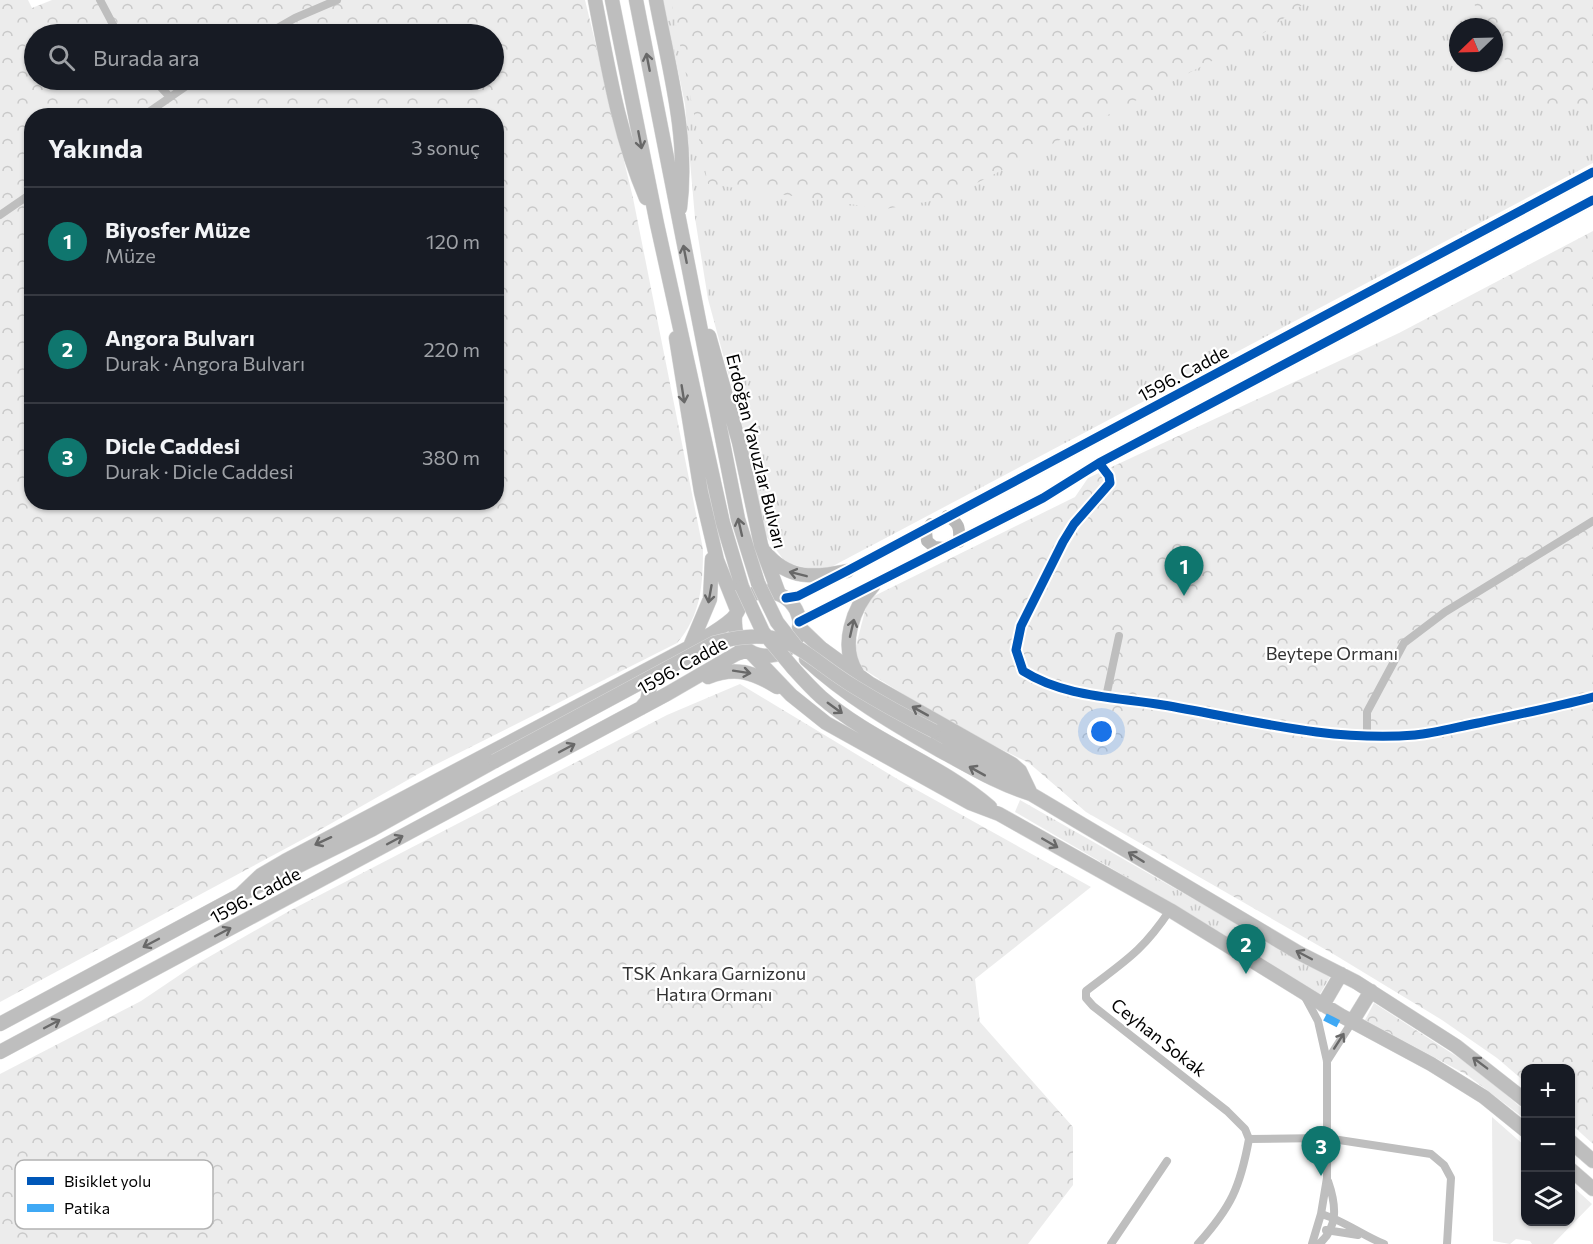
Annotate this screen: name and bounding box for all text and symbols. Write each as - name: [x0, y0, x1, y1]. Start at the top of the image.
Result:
- north arrow: [1449, 18, 1503, 72]
- search box: [24, 24, 504, 90]
- icon: search: [45, 41, 78, 74]
- text: Burada ara: [93, 44, 200, 71]
- one-way arrow: [642, 53, 653, 72]
- one-way arrow: [635, 129, 646, 149]
- text: Yakında: [48, 132, 143, 163]
- text: 3 sonuç: [411, 135, 480, 159]
- text: Biyosfer Müze: [105, 216, 250, 243]
- text: 1: [63, 229, 72, 253]
- text: 120 m: [426, 229, 480, 253]
- text: Müze: [105, 243, 156, 267]
- one-way arrow: [679, 244, 690, 264]
- text: Angora Bulvarı: [105, 324, 255, 351]
- text: 2: [62, 337, 73, 361]
- text: 220 m: [424, 337, 480, 361]
- street label: 1596. Cadde: [1134, 340, 1232, 406]
- text: Durak · Angora Bulvarı: [105, 351, 305, 375]
- street label: Erdoğan Yavuzlar Bulvarı: [722, 351, 792, 551]
- one-way arrow: [678, 383, 689, 403]
- text: Dicle Caddesi: [105, 432, 240, 459]
- text: 3: [62, 445, 73, 469]
- text: 380 m: [422, 445, 480, 469]
- text: Durak · Dicle Caddesi: [105, 459, 294, 483]
- one-way arrow: [733, 518, 745, 537]
- pin: 1: [1164, 546, 1204, 596]
- one-way arrow: [789, 568, 808, 580]
- one-way arrow: [704, 583, 715, 603]
- one-way arrow: [847, 619, 858, 638]
- street label: 1596. Cadde: [633, 631, 731, 699]
- park label: Beytepe Ormanı: [1266, 642, 1398, 664]
- one-way arrow: [732, 667, 751, 678]
- one-way arrow: [827, 701, 843, 714]
- one-way arrow: [911, 704, 928, 716]
- your location: [1087, 717, 1116, 746]
- one-way arrow: [558, 742, 575, 754]
- one-way arrow: [969, 765, 986, 777]
- one-way arrow: [386, 834, 404, 845]
- one-way arrow: [314, 836, 332, 848]
- one-way arrow: [1041, 837, 1058, 849]
- one-way arrow: [1127, 850, 1144, 863]
- street label: 1596. Cadde: [206, 862, 304, 928]
- pin: 2: [1226, 924, 1266, 974]
- one-way arrow: [214, 926, 232, 937]
- one-way arrow: [143, 937, 160, 949]
- one-way arrow: [1295, 949, 1313, 960]
- park label: TSK Ankara Garnizonu Hatıra Ormanı: [622, 962, 806, 1005]
- street label: Ceyhan Sokak: [1107, 993, 1211, 1081]
- one-way arrow: [42, 1018, 60, 1030]
- one-way arrow: [1334, 1033, 1346, 1050]
- one-way arrow: [1473, 1057, 1489, 1070]
- map controls: [1521, 1064, 1575, 1226]
- button: +: [1521, 1064, 1575, 1118]
- button: −: [1521, 1118, 1575, 1172]
- pin: 3: [1302, 1126, 1340, 1176]
- legend: [15, 1160, 213, 1229]
- text: Bisiklet yolu: [64, 1171, 151, 1190]
- button: layers: [1521, 1172, 1575, 1226]
- text: Patika: [64, 1198, 110, 1217]

